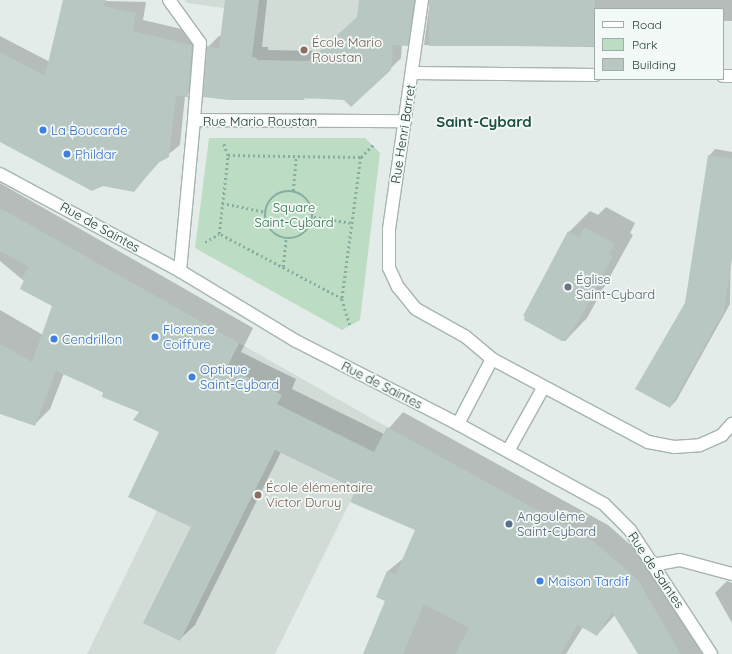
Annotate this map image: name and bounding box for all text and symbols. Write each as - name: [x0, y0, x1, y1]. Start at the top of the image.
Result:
- legend: [594, 8, 724, 80]
- text: Road: [632, 17, 662, 32]
- place label: École Mario Roustan: [312, 35, 382, 66]
- text: Park: [632, 37, 657, 52]
- marker: École Mario Roustan: [299, 45, 309, 55]
- text: Building: [632, 57, 676, 72]
- street label: Rue Henri Barret: [387, 83, 419, 185]
- street label: Rue Mario Roustan: [203, 113, 317, 129]
- district label: Saint-Cybard: [436, 113, 532, 131]
- place label: La Boucarde: [51, 122, 128, 138]
- marker: La Boucarde: [38, 125, 48, 135]
- place label: Phildar: [75, 146, 117, 162]
- marker: Phildar: [62, 149, 72, 159]
- street label: Rue de Saintes: [57, 199, 143, 255]
- park label: Square Saint-Cybard: [254, 200, 334, 231]
- place label: Église Saint-Cybard: [576, 272, 655, 303]
- marker: Église Saint-Cybard: [563, 282, 573, 292]
- place label: Florence Coiffure: [163, 322, 215, 353]
- place label: Cendrillon: [62, 331, 122, 347]
- marker: Florence Coiffure: [150, 332, 160, 342]
- marker: Cendrillon: [49, 334, 59, 344]
- street label: Rue de Saintes: [339, 358, 425, 412]
- place label: Optique Saint-Cybard: [200, 362, 279, 393]
- marker: Optique Saint-Cybard: [187, 372, 197, 382]
- place label: École élémentaire Victor Duruy: [266, 480, 373, 511]
- marker: École élémentaire Victor Duruy: [253, 490, 263, 500]
- place label: Angoulême Saint-Cybard: [517, 509, 596, 540]
- marker: Angoulême Saint-Cybard: [504, 519, 514, 529]
- street label: Rue de Saintes: [625, 529, 687, 611]
- place label: Maison Tardif: [548, 573, 629, 589]
- marker: Maison Tardif: [535, 576, 545, 586]

